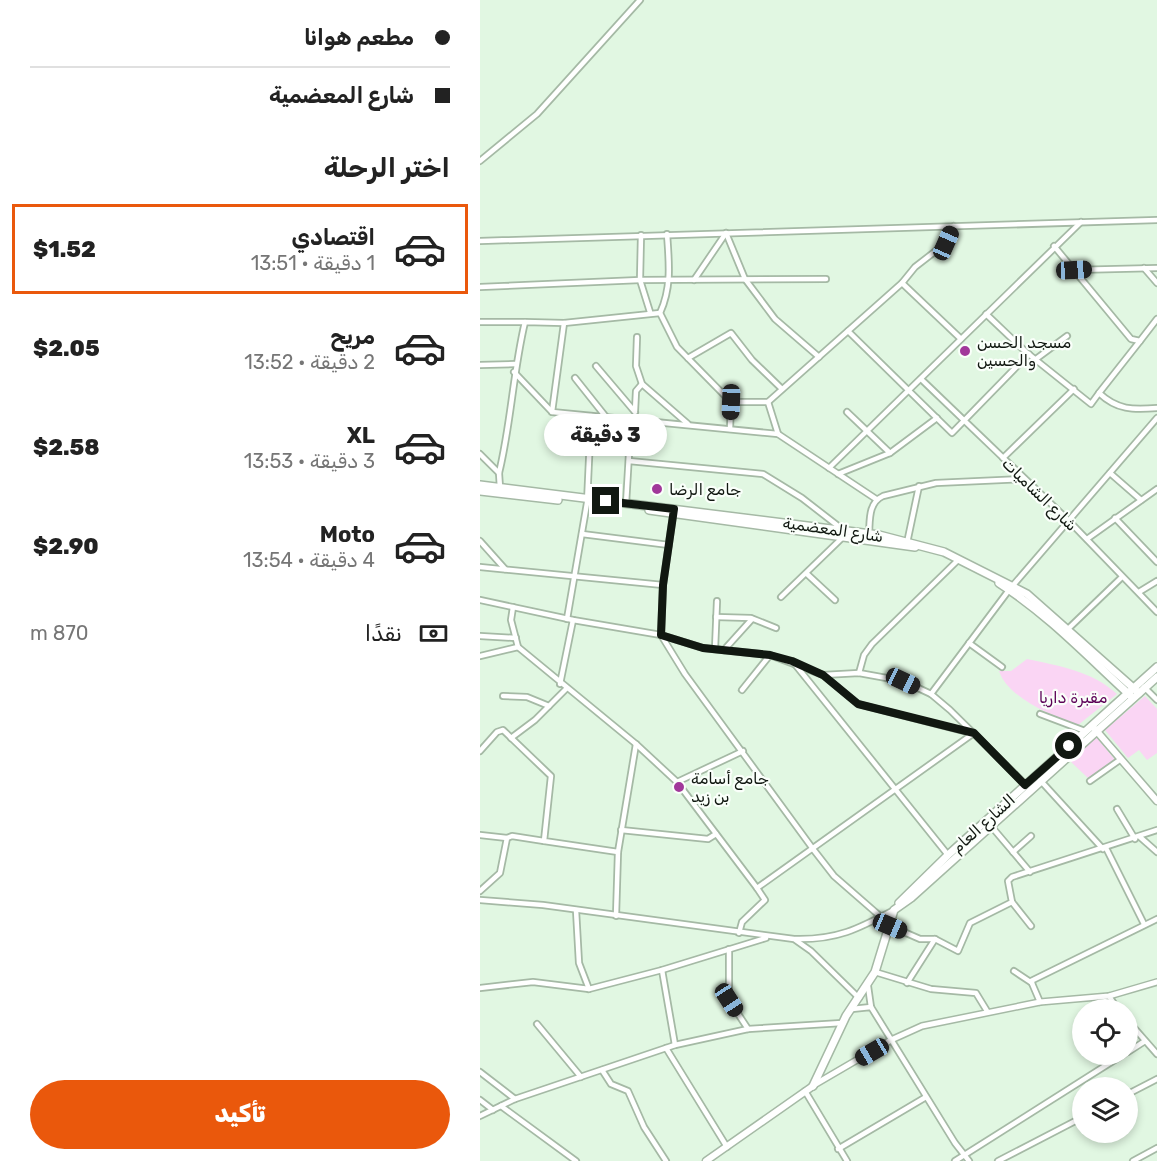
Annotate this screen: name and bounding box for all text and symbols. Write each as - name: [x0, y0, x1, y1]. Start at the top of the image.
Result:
- text: مطعم هوانا: [304, 24, 414, 51]
- text: شارع المعضمية: [269, 82, 414, 109]
- text: اختر الرحلة: [324, 152, 450, 184]
- icon: car: [393, 222, 447, 276]
- car: [930, 223, 962, 263]
- text: اقتصادي: [292, 224, 375, 251]
- text: $1.52: [33, 236, 96, 263]
- text: 1 دقيقة · 13:51: [251, 251, 375, 275]
- car: [1056, 260, 1092, 280]
- icon: car: [393, 321, 447, 375]
- text: مريح: [330, 323, 375, 350]
- place label: مسجد الحسن والحسين: [977, 333, 1071, 371]
- text: $2.05: [33, 335, 100, 362]
- marker: مسجد الحسن والحسين: [958, 344, 972, 358]
- text: 2 دقيقة · 13:52: [244, 350, 375, 374]
- car: [721, 384, 741, 420]
- callout: 3 دقيقة: [544, 414, 668, 456]
- icon: car: [393, 420, 447, 474]
- text: XL: [347, 422, 375, 449]
- text: 3 دقيقة: [570, 423, 641, 447]
- text: $2.58: [33, 434, 100, 461]
- text: 3 دقيقة · 13:53: [244, 449, 375, 473]
- street label: شارع الشاميات: [997, 454, 1081, 536]
- place label: جامع الرضا: [669, 480, 741, 501]
- marker: جامع الرضا: [650, 482, 664, 496]
- route end: [592, 487, 619, 514]
- street label: شارع المعضمية: [781, 513, 884, 548]
- icon: car: [393, 519, 447, 573]
- text: Moto: [320, 521, 375, 548]
- text: $2.90: [33, 533, 99, 560]
- text: 4 دقيقة · 13:54: [243, 548, 375, 572]
- icon: cash: [417, 617, 450, 650]
- text: نقدًا: [365, 620, 402, 647]
- text: 870 m: [30, 621, 88, 645]
- car: [883, 665, 923, 697]
- park label: مقبرة داريا: [1039, 688, 1107, 708]
- route start: [1055, 732, 1082, 759]
- place label: جامع أسامة بن زيد: [691, 769, 769, 807]
- marker: جامع أسامة بن زيد: [672, 780, 686, 794]
- street label: الشارع العام: [948, 790, 1020, 858]
- car: [870, 911, 910, 941]
- car: [712, 980, 746, 1020]
- map controls: [1072, 999, 1138, 1143]
- button: locate: [1072, 999, 1138, 1065]
- car: [852, 1035, 892, 1069]
- button: layers: [1072, 1077, 1138, 1143]
- button: تأكيد: [30, 1080, 450, 1149]

